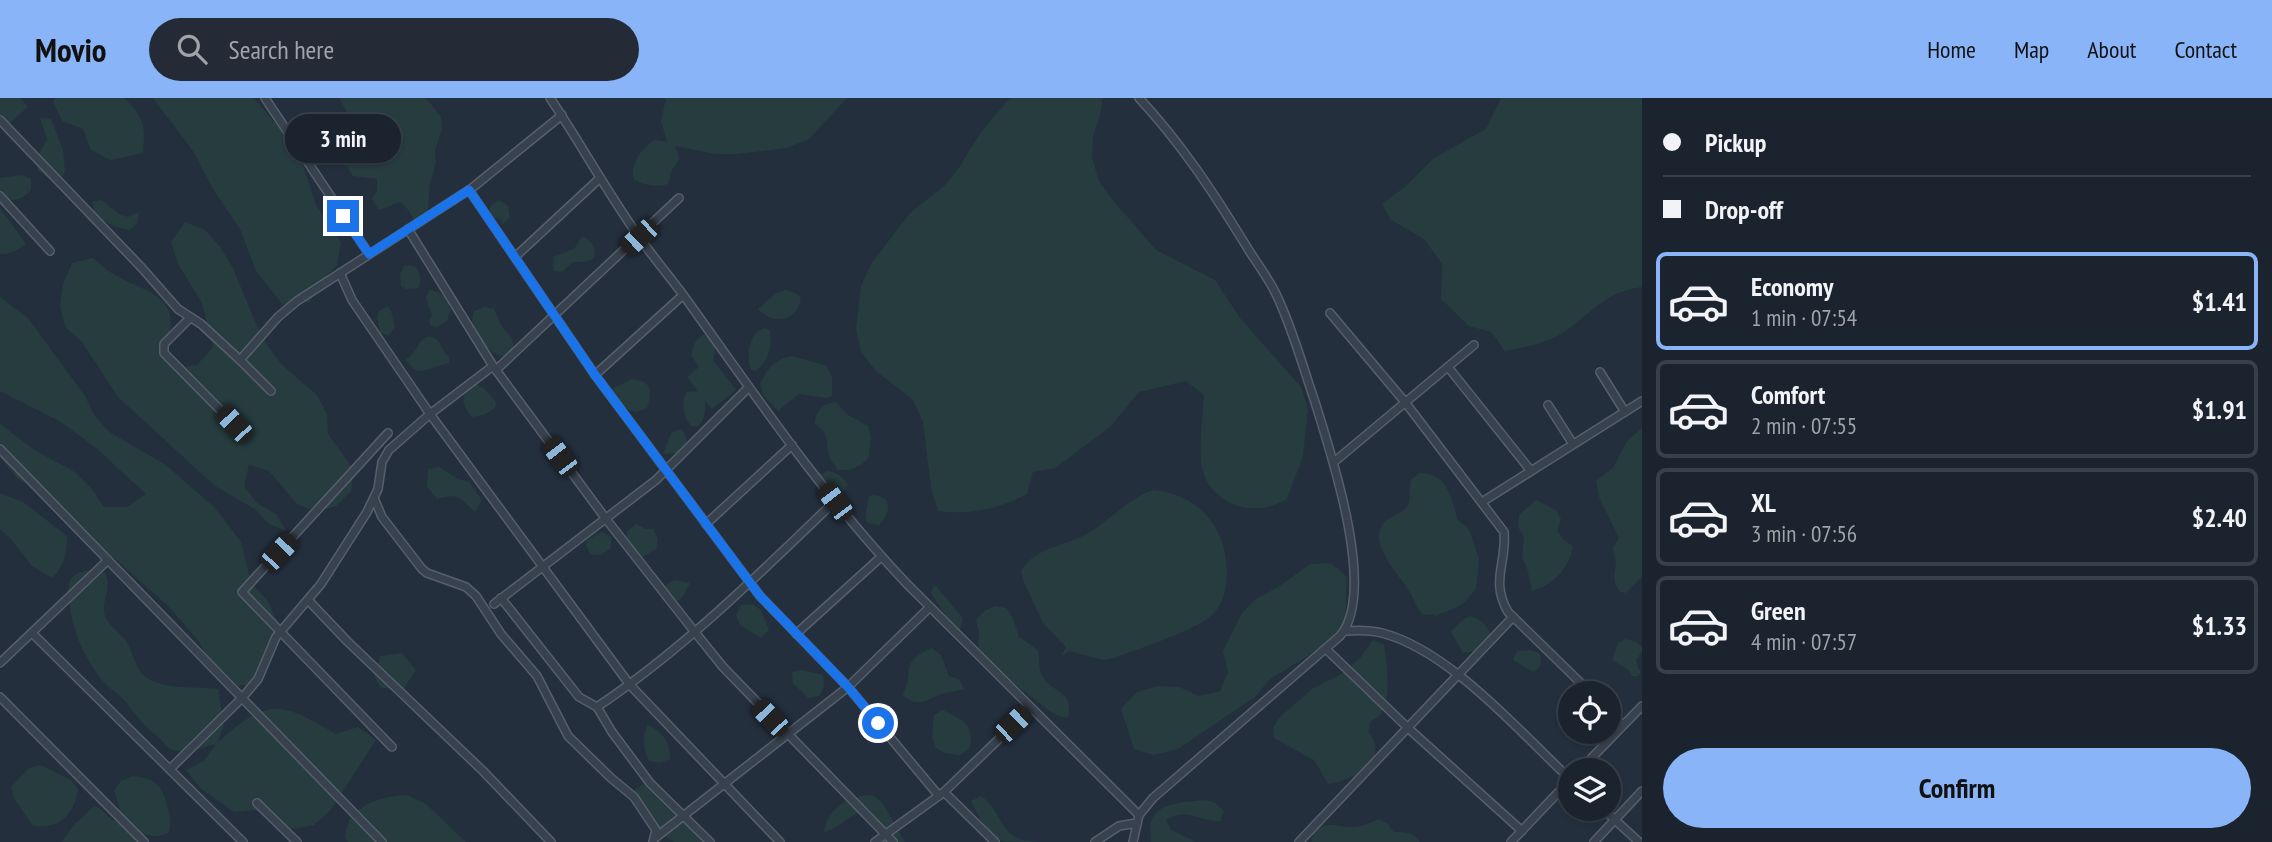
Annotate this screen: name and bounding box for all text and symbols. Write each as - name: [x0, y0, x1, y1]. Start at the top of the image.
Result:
- search box: [149, 18, 639, 81]
- text: Movio: [35, 28, 107, 71]
- icon: search: [173, 30, 211, 68]
- text: Search here: [229, 33, 334, 66]
- text: Home: [1927, 34, 1976, 65]
- text: Map: [2014, 34, 2049, 65]
- text: About: [2087, 34, 2136, 65]
- text: Contact: [2174, 34, 2237, 65]
- callout: 3 min: [285, 115, 401, 164]
- text: 3 min: [320, 124, 366, 153]
- text: Pickup: [1705, 126, 1766, 159]
- text: Drop-off: [1705, 193, 1783, 226]
- route end: [327, 200, 359, 232]
- car: [617, 215, 662, 259]
- icon: car: [1667, 270, 1730, 333]
- text: Economy: [1751, 270, 1833, 303]
- text: $1.41: [2192, 285, 2247, 318]
- text: 1 min · 07:54: [1751, 303, 1857, 332]
- icon: car: [1667, 378, 1730, 441]
- text: Comfort: [1751, 378, 1825, 411]
- text: $1.91: [2192, 393, 2247, 426]
- car: [212, 401, 257, 447]
- text: 2 min · 07:55: [1751, 411, 1857, 440]
- car: [539, 434, 582, 480]
- car: [814, 479, 857, 525]
- icon: car: [1667, 486, 1730, 549]
- text: XL: [1751, 486, 1776, 519]
- text: $2.40: [2192, 501, 2247, 534]
- text: 3 min · 07:56: [1751, 519, 1857, 548]
- car: [257, 529, 302, 575]
- icon: car: [1667, 594, 1730, 657]
- text: Green: [1751, 594, 1806, 627]
- text: $1.33: [2192, 609, 2247, 642]
- text: 4 min · 07:57: [1751, 627, 1857, 656]
- map controls: [1558, 681, 1621, 821]
- button: locate: [1558, 681, 1621, 744]
- car: [748, 696, 793, 740]
- car: [991, 702, 1036, 746]
- route start: [862, 707, 894, 739]
- button: Confirm: [1663, 748, 2251, 828]
- button: layers: [1558, 758, 1621, 821]

